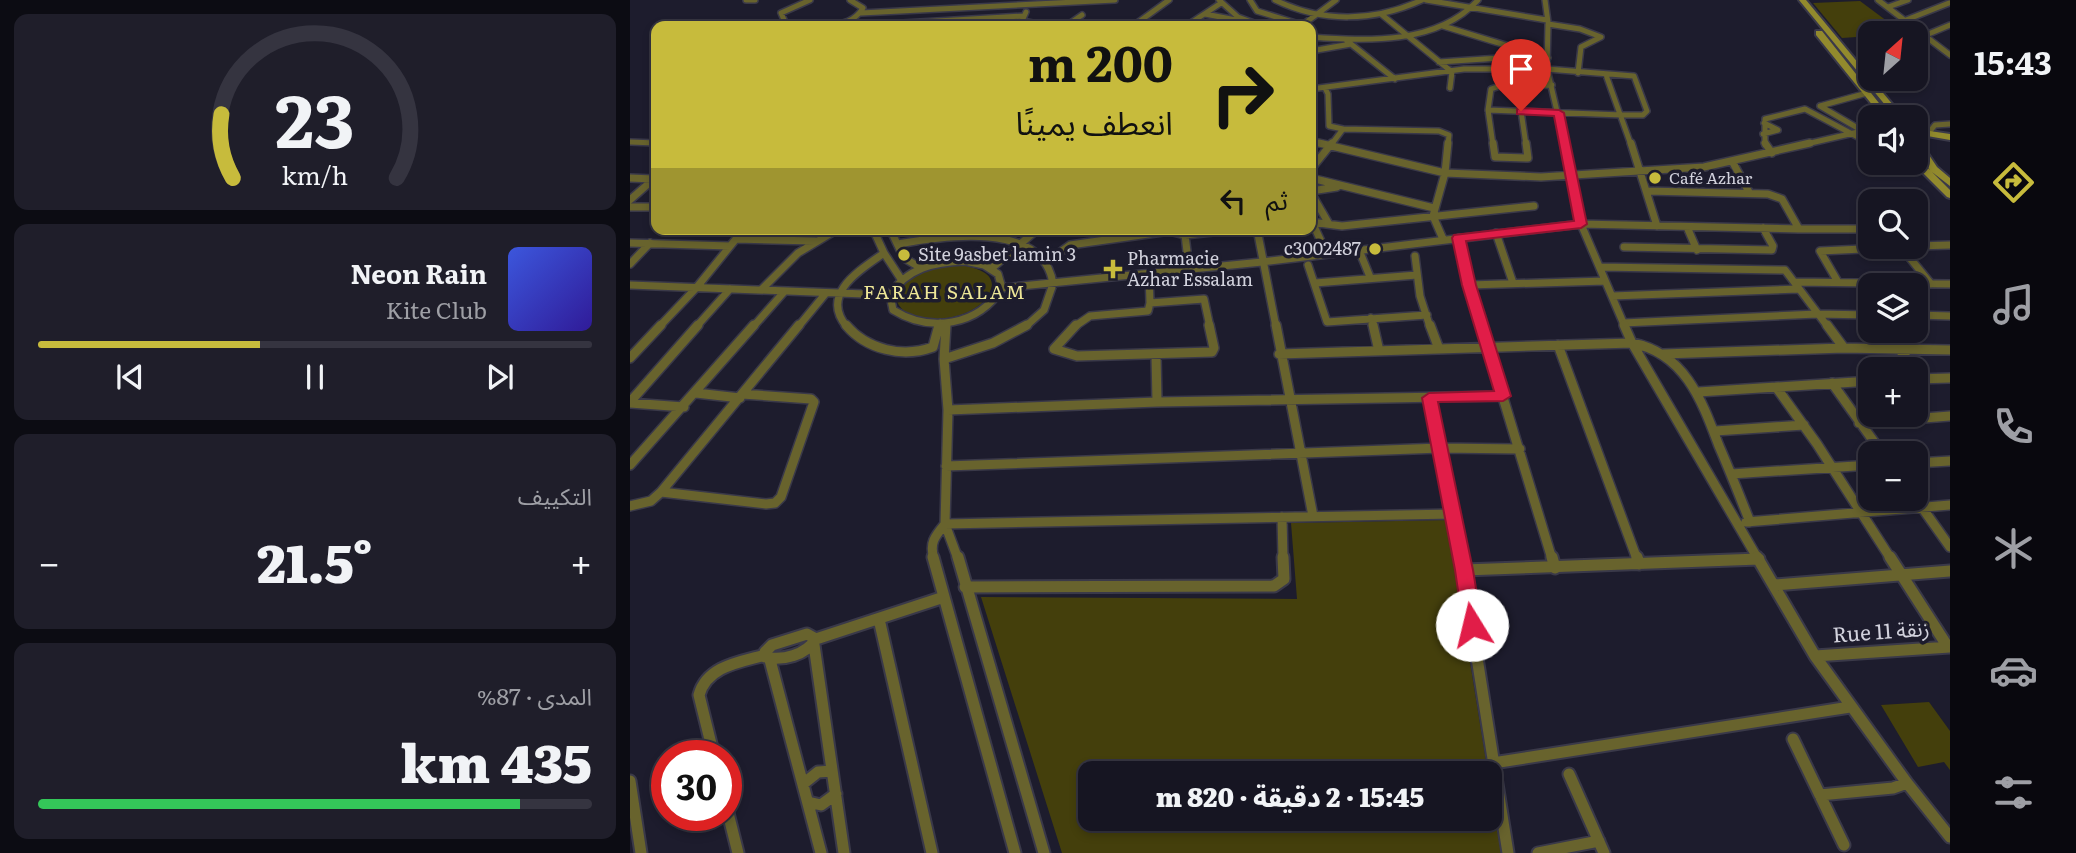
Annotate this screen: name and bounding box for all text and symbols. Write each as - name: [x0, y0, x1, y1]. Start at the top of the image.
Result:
- north arrow: [1858, 21, 1928, 91]
- map controls: [1858, 21, 1928, 511]
- text: 200 m: [1028, 24, 1173, 97]
- text: 15:43: [1974, 37, 2052, 85]
- pin: [1491, 39, 1551, 111]
- icon: right: [1197, 49, 1288, 140]
- icon: arrive: [1502, 50, 1540, 88]
- text: 23: [275, 62, 355, 170]
- text: انعطف يمينًا: [1016, 97, 1173, 145]
- button: sound: [1858, 105, 1928, 175]
- text: km/h: [282, 156, 348, 193]
- icon: directions: [1989, 158, 2038, 207]
- place label: Café Azhar: [1669, 165, 1753, 189]
- marker: Café Azhar: [1647, 170, 1663, 186]
- text: ثم: [1266, 179, 1288, 218]
- icon: left: [1214, 182, 1252, 220]
- button: search: [1858, 189, 1928, 259]
- place label: c3002487: [1284, 234, 1361, 261]
- place label: Site 9asbet lamin 3: [918, 240, 1076, 267]
- marker: c3002487: [1367, 241, 1383, 257]
- place label: Pharmacie Azhar Essalam: [1127, 244, 1253, 292]
- marker: Site 9asbet lamin 3: [896, 247, 912, 263]
- text: Neon Rain: [350, 253, 487, 292]
- marker: Pharmacie Azhar Essalam: [1105, 261, 1121, 277]
- button: layers: [1858, 273, 1928, 343]
- district label: FARAH SALAM: [863, 277, 1027, 305]
- icon: music: [1989, 280, 2038, 329]
- text: Kite Club: [386, 292, 487, 326]
- button: +: [1858, 357, 1928, 427]
- icon: previous: [111, 358, 149, 396]
- icon: pause: [296, 358, 334, 396]
- icon: next: [481, 358, 519, 396]
- icon: phone: [1989, 402, 2038, 451]
- button: −: [1858, 441, 1928, 511]
- text: التكييف: [518, 478, 592, 512]
- text: 21.5°: [257, 522, 373, 599]
- icon: climate: [1989, 524, 2038, 573]
- text: −: [38, 532, 60, 589]
- text: +: [570, 532, 592, 589]
- position arrow: [1435, 588, 1509, 662]
- street label: Rue 11 زنقة: [1831, 611, 1930, 648]
- icon: car: [1989, 646, 2038, 695]
- text: المدى · 87%: [477, 678, 592, 712]
- text: 435 km: [401, 722, 592, 799]
- speed limit sign: 30: [651, 740, 742, 831]
- icon: filters: [1989, 768, 2038, 817]
- text: 15:45 · 2 دقيقة · 820 m: [1156, 776, 1424, 815]

